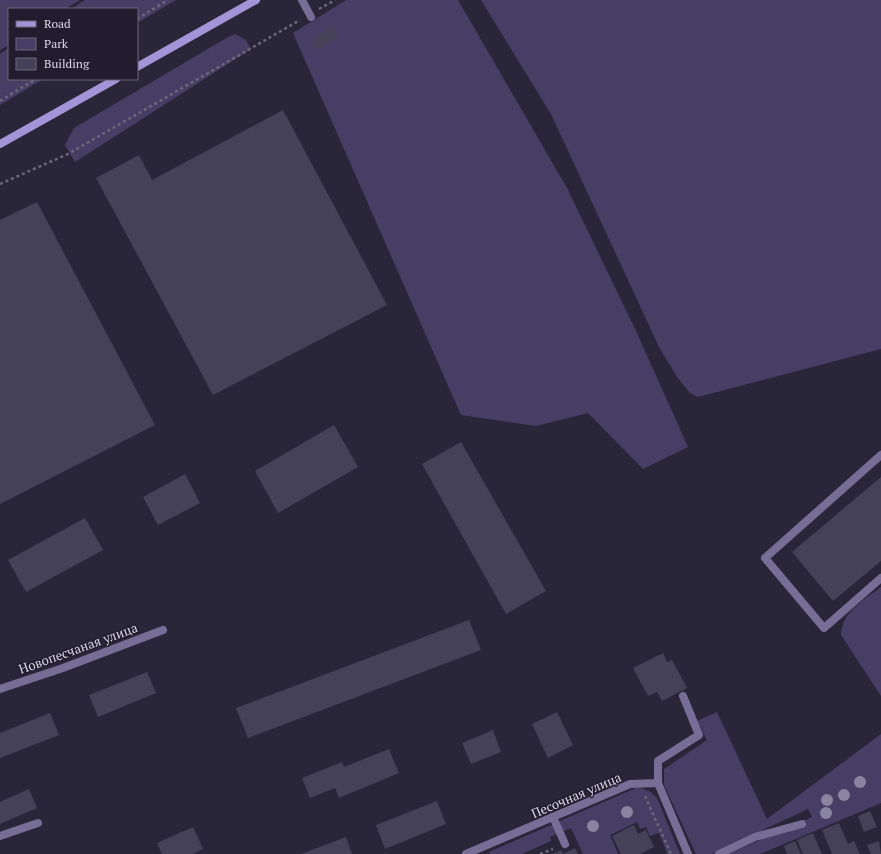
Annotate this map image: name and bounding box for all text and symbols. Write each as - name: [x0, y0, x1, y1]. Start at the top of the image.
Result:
- legend: [8, 8, 138, 80]
- text: Road: [44, 16, 71, 31]
- text: Park: [44, 36, 69, 51]
- text: Building: [44, 56, 90, 71]
- street label: Новопесчаная улица: [16, 618, 140, 678]
- street label: Песочная улица: [528, 768, 624, 822]

